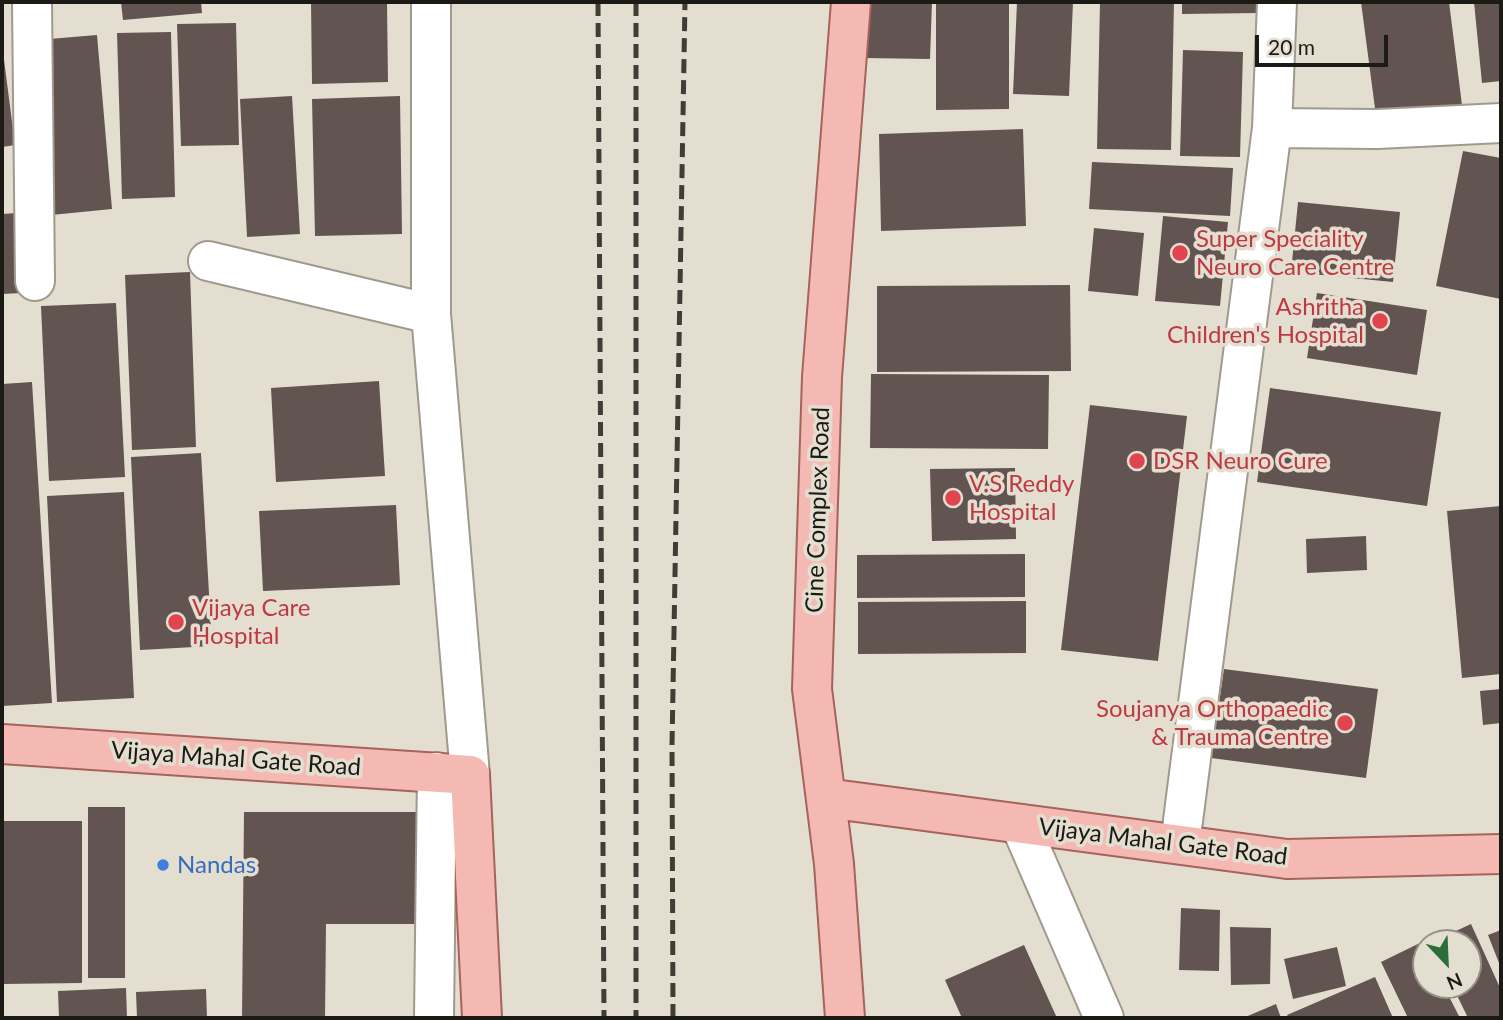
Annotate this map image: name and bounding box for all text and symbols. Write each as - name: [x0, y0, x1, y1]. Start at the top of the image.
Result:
- scale bar: [1258, 21, 1391, 65]
- text: 20 m: [1268, 34, 1315, 59]
- place label: Super Speciality Neuro Care Centre: [1196, 225, 1394, 281]
- marker: Super Speciality Neuro Care Centre: [1170, 243, 1190, 263]
- place label: Ashritha Children's Hospital: [1167, 293, 1364, 349]
- marker: Ashritha Children's Hospital: [1370, 311, 1390, 331]
- street label: Cine Complex Road: [800, 407, 836, 613]
- place label: DSR Neuro Cure: [1153, 447, 1328, 475]
- marker: DSR Neuro Cure: [1127, 451, 1147, 471]
- place label: V.S Reddy Hospital: [969, 470, 1074, 526]
- marker: V.S Reddy Hospital: [943, 488, 963, 508]
- place label: Vijaya Care Hospital: [192, 594, 310, 650]
- marker: Vijaya Care Hospital: [166, 612, 186, 632]
- place label: Soujanya Orthopaedic & Trauma Centre: [1096, 695, 1329, 751]
- marker: Soujanya Orthopaedic & Trauma Centre: [1335, 713, 1355, 733]
- street label: Vijaya Mahal Gate Road: [110, 736, 362, 782]
- street label: Vijaya Mahal Gate Road: [1037, 812, 1289, 872]
- place label: Nandas: [177, 851, 256, 879]
- marker: Nandas: [155, 857, 171, 873]
- north arrow: [1412, 929, 1482, 999]
- text: N: [1443, 969, 1466, 995]

